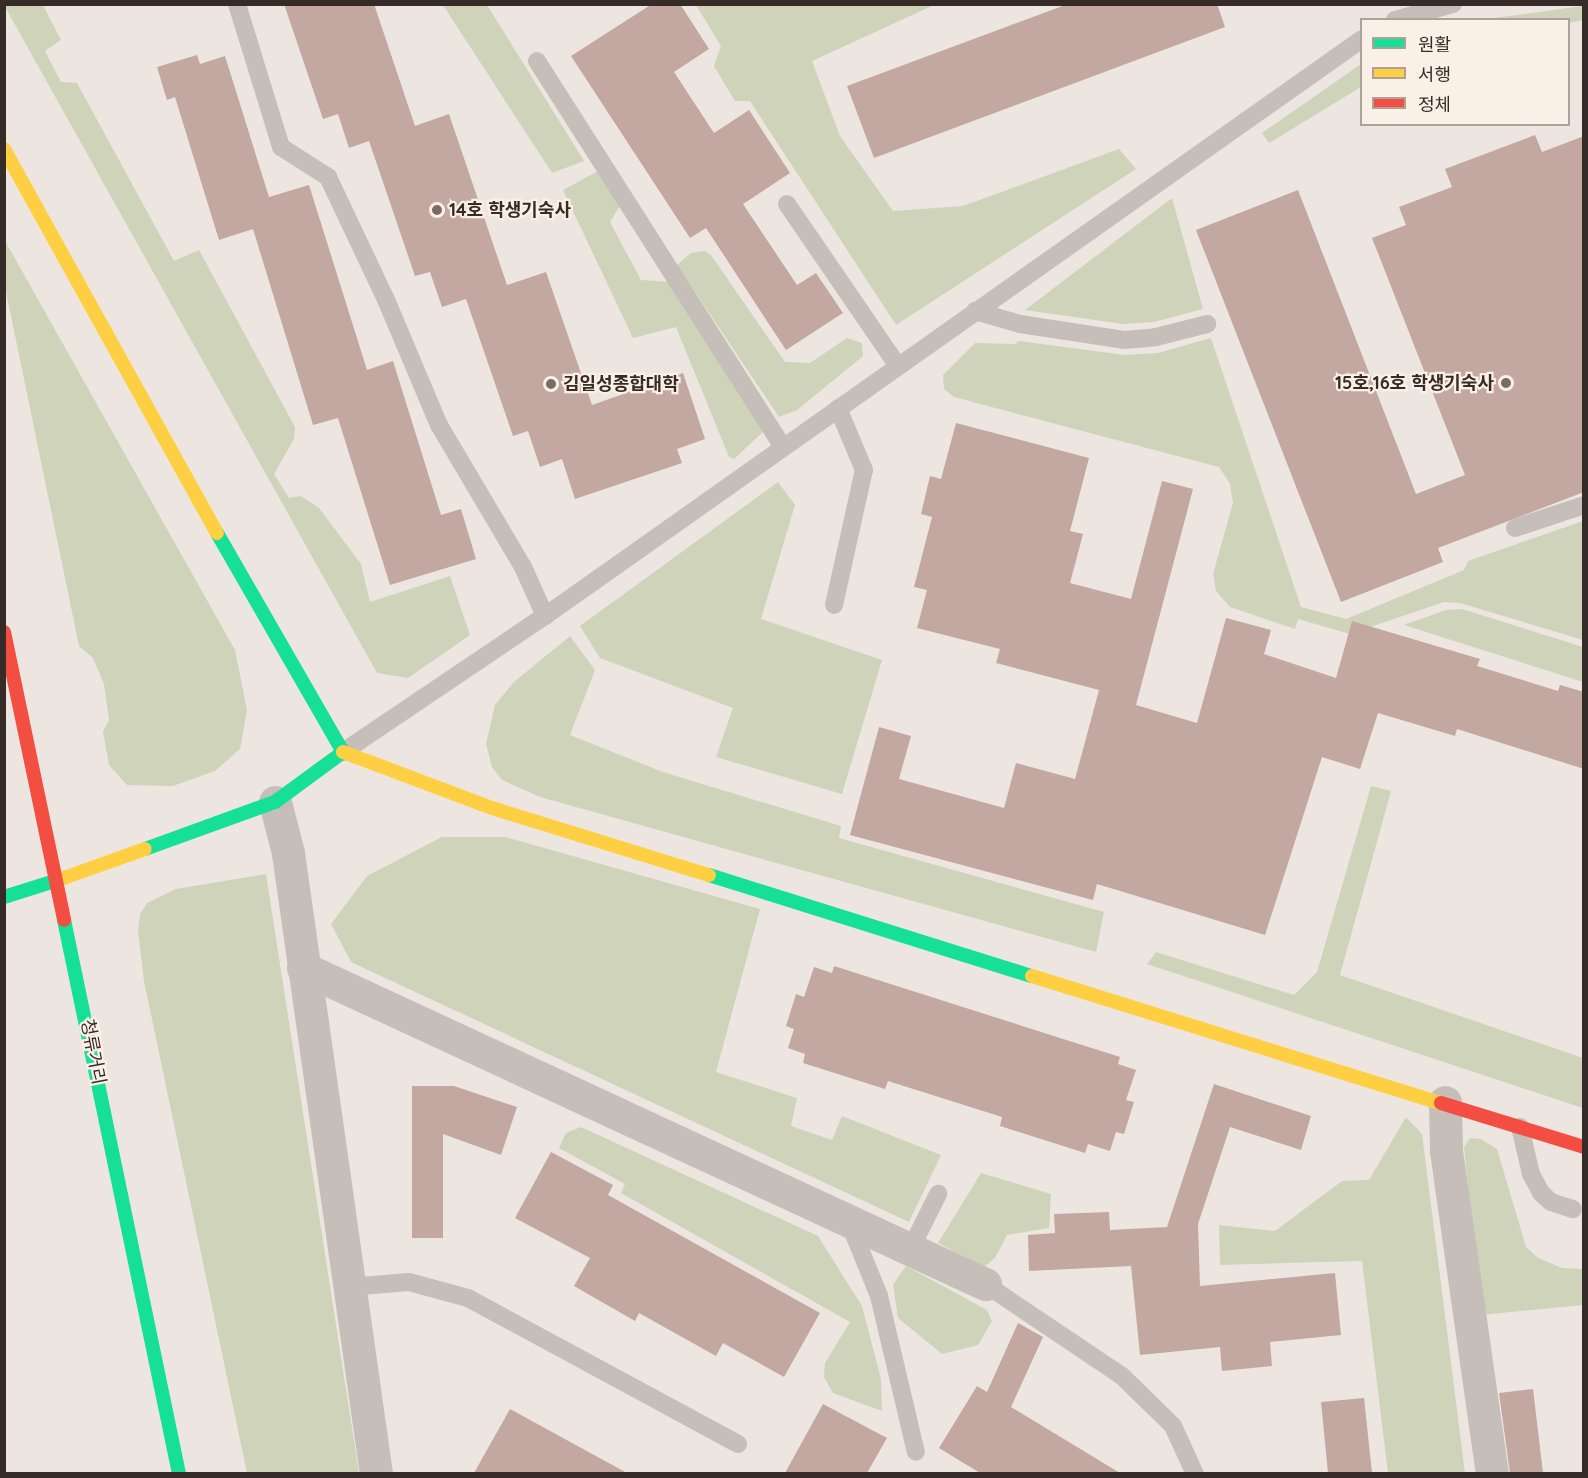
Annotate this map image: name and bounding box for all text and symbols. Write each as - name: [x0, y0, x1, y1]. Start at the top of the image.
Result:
- legend: [1360, 18, 1570, 126]
- text: 원활: [1418, 33, 1451, 56]
- text: 서행: [1418, 63, 1451, 86]
- text: 정체: [1418, 93, 1451, 116]
- place label: 14호 학생기숙사: [449, 199, 571, 221]
- marker: 14호 학생기숙사: [430, 203, 444, 217]
- place label: 15호,16호 학생기숙사: [1335, 372, 1494, 394]
- place label: 김일성종합대학: [563, 373, 679, 395]
- marker: 15호,16호 학생기숙사: [1499, 376, 1513, 390]
- marker: 김일성종합대학: [544, 377, 558, 391]
- street label: 청류거리: [76, 1017, 110, 1087]

